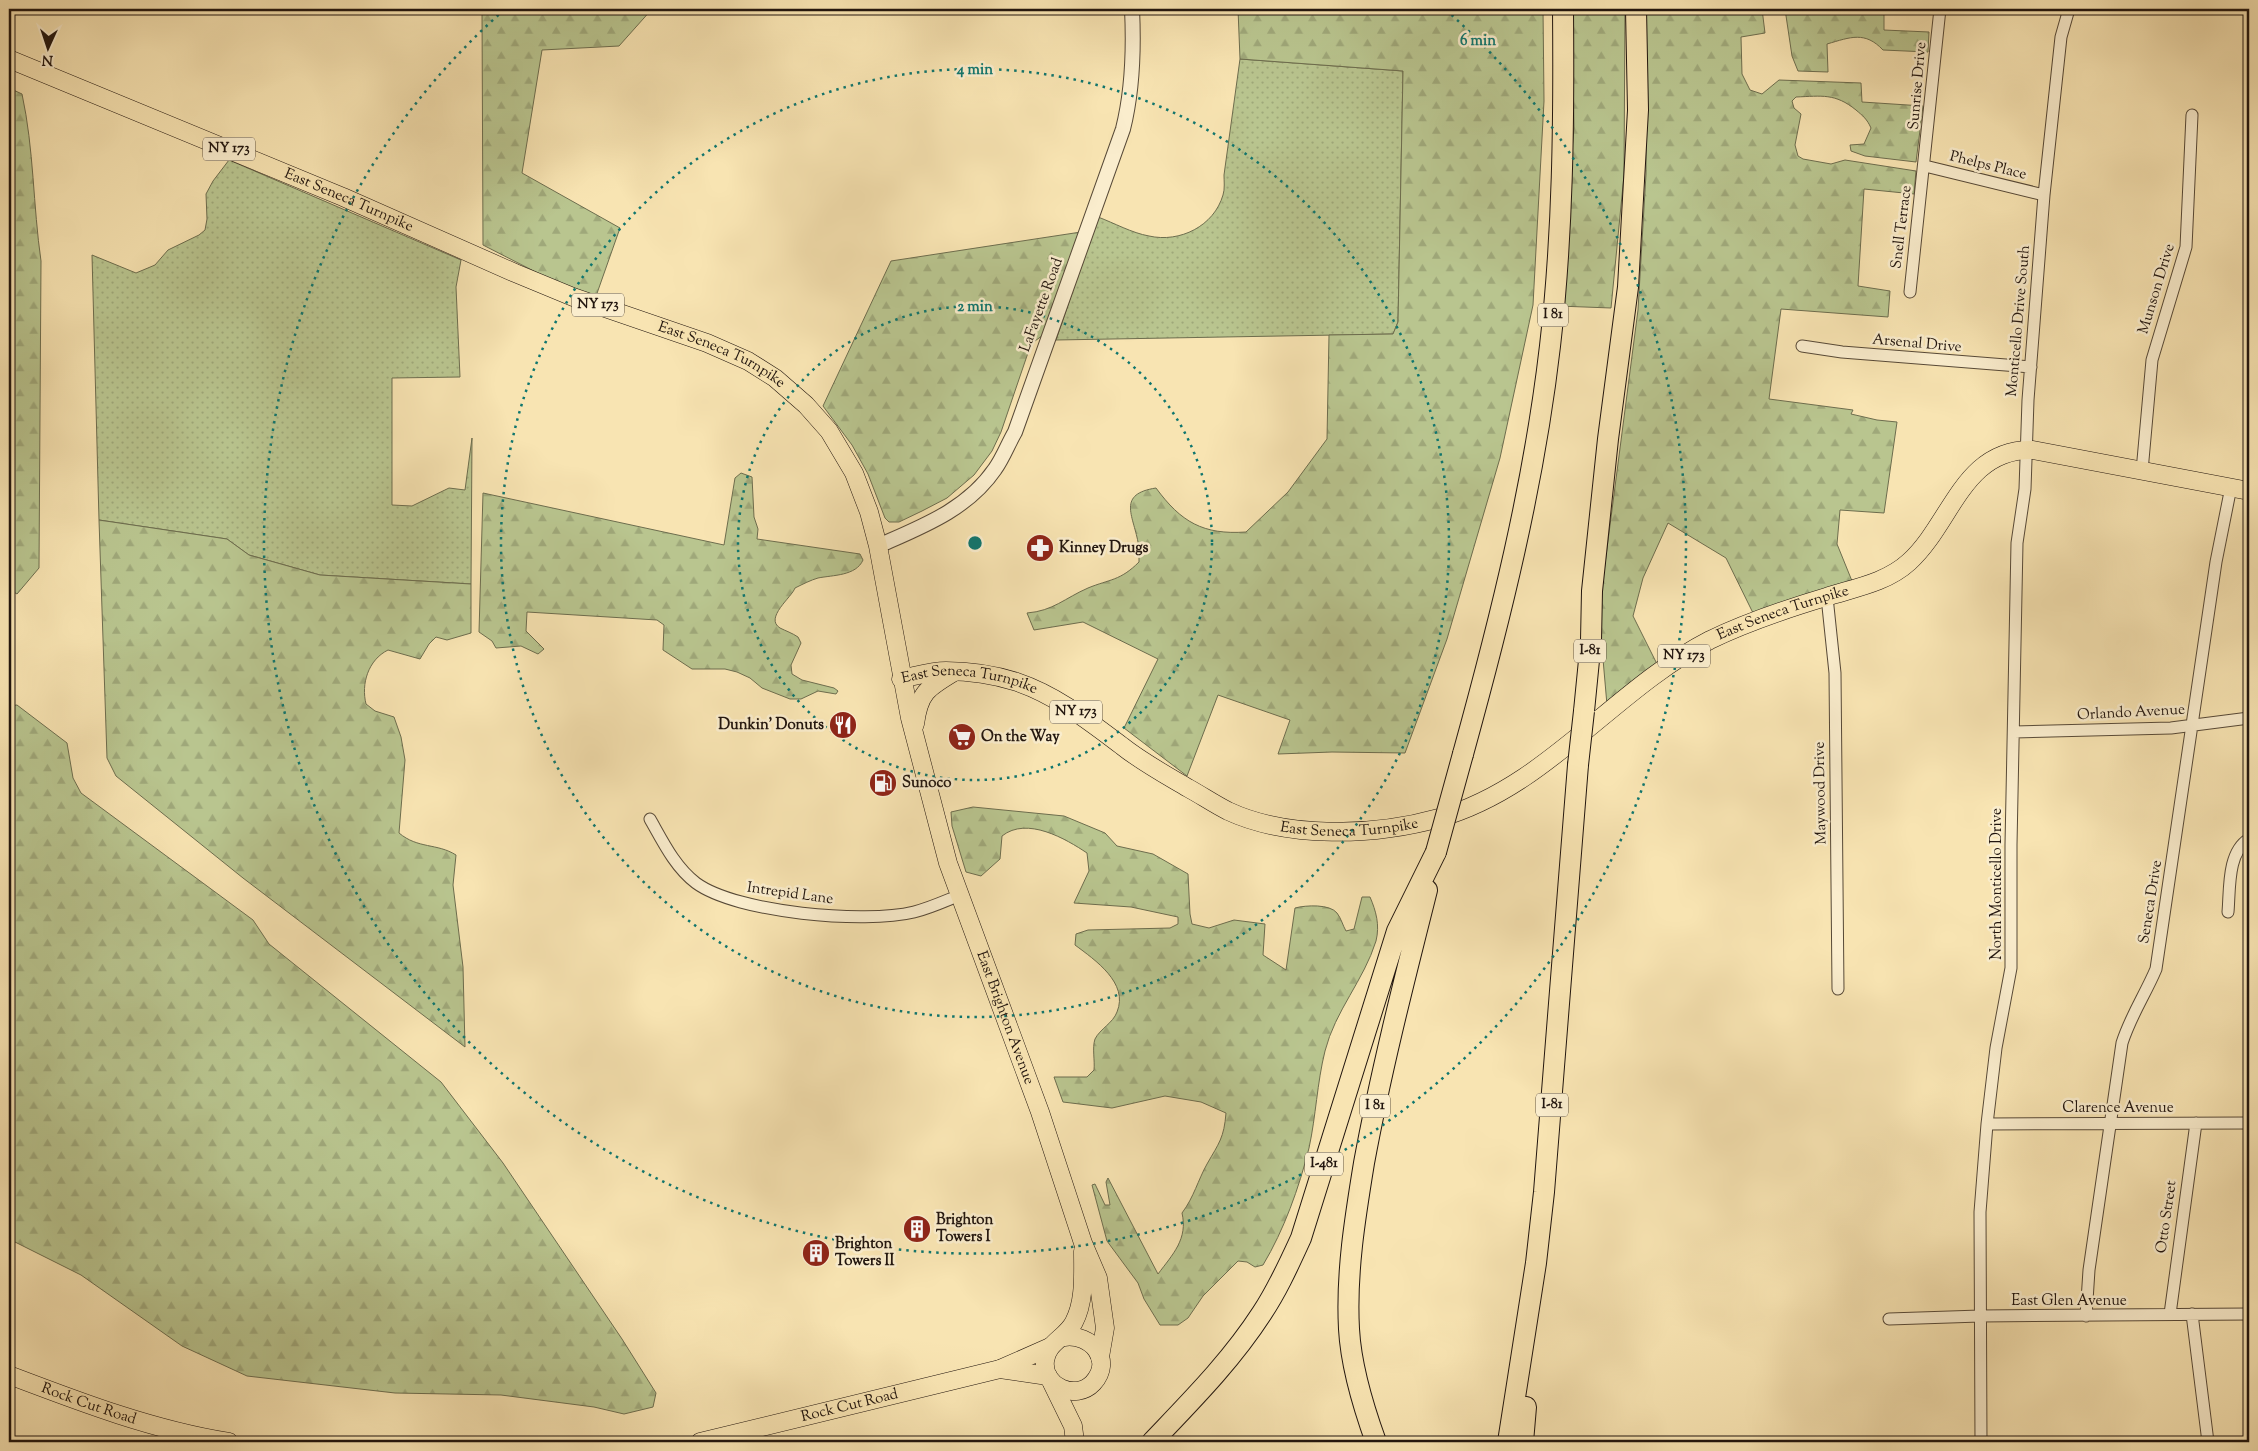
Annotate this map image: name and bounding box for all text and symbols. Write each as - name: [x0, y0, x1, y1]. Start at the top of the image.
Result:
- north arrow: [22, 22, 72, 72]
- text: 6 min: [1460, 31, 1496, 52]
- street label: Sunrise Drive: [1904, 41, 1932, 131]
- text: N: [41, 49, 54, 69]
- text: 4 min: [956, 60, 993, 81]
- road number: NY 173: [203, 138, 255, 160]
- street label: Phelps Place: [1947, 146, 2029, 186]
- street label: East Seneca Turnpike: [281, 163, 417, 237]
- street label: Snell Terrace: [1886, 184, 1918, 270]
- street label: Munson Drive: [2133, 241, 2181, 337]
- street label: Monticello Drive South: [2002, 244, 2036, 398]
- street label: LaFayette Road: [1015, 254, 1069, 355]
- road number: NY 173: [572, 294, 624, 316]
- text: 2 min: [957, 297, 993, 318]
- road number: I 81: [1538, 304, 1568, 326]
- street label: East Seneca Turnpike: [655, 316, 790, 393]
- street label: Arsenal Drive: [1871, 330, 1963, 358]
- pharmacy icon: Kinney Drugs: [1025, 533, 1055, 563]
- centre of rings: [966, 534, 984, 552]
- place label: Kinney Drugs: [1059, 538, 1149, 559]
- street label: East Seneca Turnpike: [1714, 580, 1851, 646]
- road number: I-81: [1574, 640, 1606, 662]
- road number: NY 173: [1658, 644, 1710, 668]
- street label: East Seneca Turnpike: [899, 660, 1041, 700]
- road number: NY 173: [1050, 700, 1102, 724]
- street label: Orlando Avenue: [2077, 700, 2185, 726]
- restaurant icon: Dunkin' Donuts: [828, 710, 858, 740]
- place label: Dunkin' Donuts: [718, 715, 824, 736]
- supermarket icon: On the Way: [947, 722, 977, 752]
- place label: On the Way: [981, 727, 1060, 748]
- street label: Maywood Drive: [1810, 741, 1832, 845]
- fuel station icon: Sunoco: [868, 768, 898, 798]
- place label: Sunoco: [902, 773, 952, 794]
- street label: North Monticello Drive: [1987, 808, 2008, 960]
- street label: East Seneca Turnpike: [1279, 813, 1420, 842]
- street label: Seneca Drive: [2134, 859, 2168, 945]
- street label: Intrepid Lane: [745, 878, 835, 910]
- street label: East Brighton Avenue: [971, 948, 1039, 1088]
- road number: I 81: [1360, 1094, 1390, 1118]
- road number: I-81: [1536, 1094, 1568, 1116]
- street label: Clarence Avenue: [2062, 1098, 2174, 1119]
- road number: I-481: [1305, 1152, 1343, 1176]
- street label: Otto Street: [2152, 1179, 2182, 1255]
- place label: Brighton Towers I: [936, 1210, 994, 1248]
- building icon: Brighton Towers I: [902, 1214, 932, 1244]
- place label: Brighton Towers II: [835, 1234, 894, 1272]
- building icon: Brighton Towers II: [801, 1238, 831, 1268]
- street label: East Glen Avenue: [2011, 1291, 2127, 1312]
- street label: Rock Cut Road: [38, 1378, 139, 1430]
- street label: Rock Cut Road: [799, 1384, 901, 1428]

